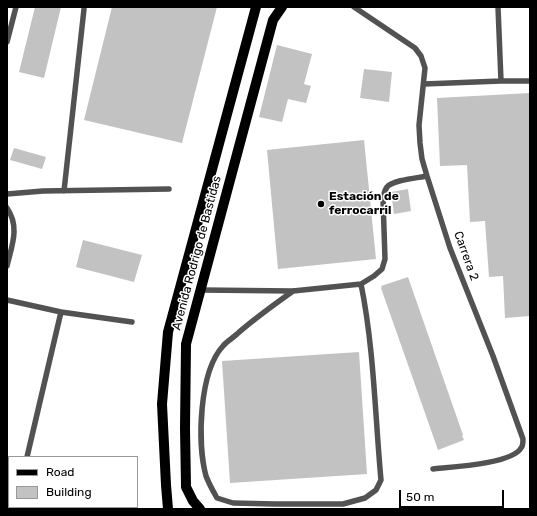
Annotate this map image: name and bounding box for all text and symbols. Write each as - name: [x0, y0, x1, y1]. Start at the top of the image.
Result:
- street label: Avenida Rodrigo de Bastidas: [169, 174, 225, 332]
- place label: Estación de ferrocarril: [329, 190, 399, 218]
- marker: Estación de ferrocarril: [316, 199, 326, 209]
- street label: Carrera 2: [450, 229, 482, 283]
- legend: [8, 456, 138, 508]
- text: Road: [46, 465, 74, 479]
- scale bar: [401, 482, 506, 508]
- text: Building: [46, 485, 92, 499]
- text: 50 m: [406, 490, 434, 504]

